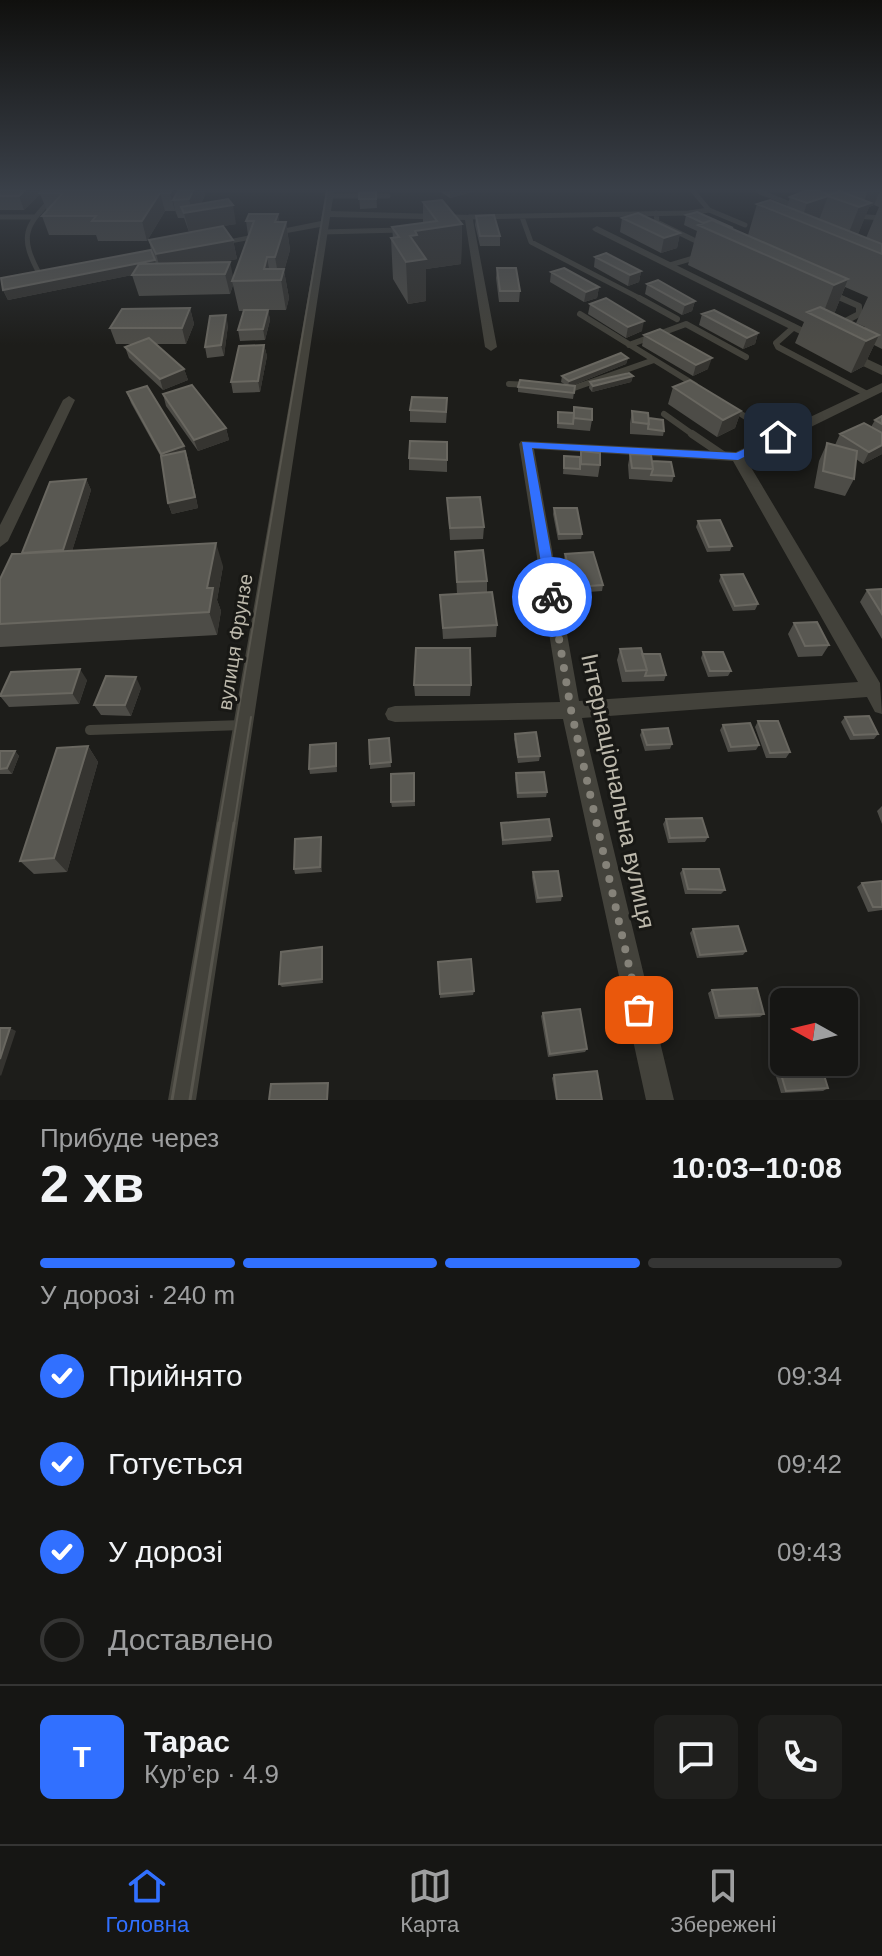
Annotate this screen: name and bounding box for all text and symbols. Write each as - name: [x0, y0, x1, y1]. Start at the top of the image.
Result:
- pin: [744, 403, 812, 471]
- icon: home: [756, 415, 800, 459]
- courier: [512, 557, 592, 637]
- street label: вулиця Фрунзе: [213, 572, 257, 712]
- icon: bike: [530, 575, 574, 619]
- street label: Інтернаціональна вулиця: [576, 651, 661, 931]
- pin: [605, 976, 673, 1044]
- icon: bag: [617, 988, 661, 1032]
- north arrow: [770, 988, 858, 1076]
- map controls: [770, 988, 858, 1076]
- text: Прибуде через: [40, 1123, 219, 1153]
- text: 10:03–10:08: [672, 1151, 842, 1184]
- text: 2 хв: [40, 1155, 144, 1213]
- text: У дорозі · 240 m: [40, 1280, 235, 1310]
- icon: check: [40, 1354, 84, 1398]
- text: Прийнято: [108, 1359, 243, 1392]
- text: 09:34: [777, 1361, 842, 1391]
- icon: check: [40, 1442, 84, 1486]
- text: Готується: [108, 1447, 243, 1480]
- text: 09:42: [777, 1449, 842, 1479]
- icon: check: [40, 1530, 84, 1574]
- text: У дорозі: [108, 1535, 223, 1568]
- text: 09:43: [777, 1537, 842, 1567]
- text: Доставлено: [108, 1623, 273, 1656]
- button: chat: [654, 1715, 738, 1799]
- button: phone: [758, 1715, 842, 1799]
- text: Тарас: [144, 1725, 230, 1758]
- text: Т: [73, 1740, 91, 1773]
- text: Кур’єр · 4.9: [144, 1759, 279, 1789]
- tab: Головна: [106, 1864, 189, 1938]
- tab: Карта: [400, 1864, 459, 1938]
- tab: Збережені: [670, 1864, 776, 1938]

